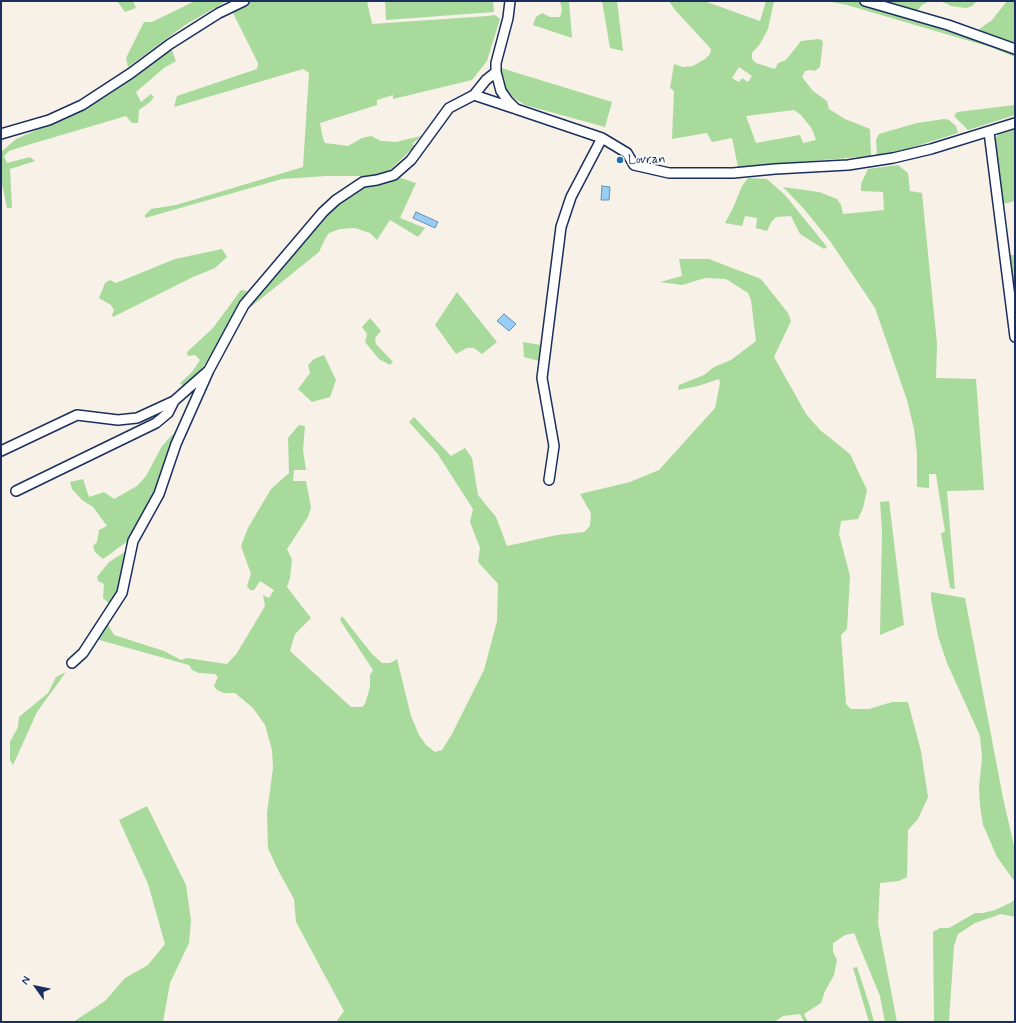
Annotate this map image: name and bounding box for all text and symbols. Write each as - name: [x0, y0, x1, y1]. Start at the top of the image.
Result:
- place label: Lovran: [628, 152, 666, 168]
- marker: Lovran: [615, 155, 625, 165]
- north arrow: [16, 967, 56, 1007]
- text: N: [18, 974, 34, 987]

